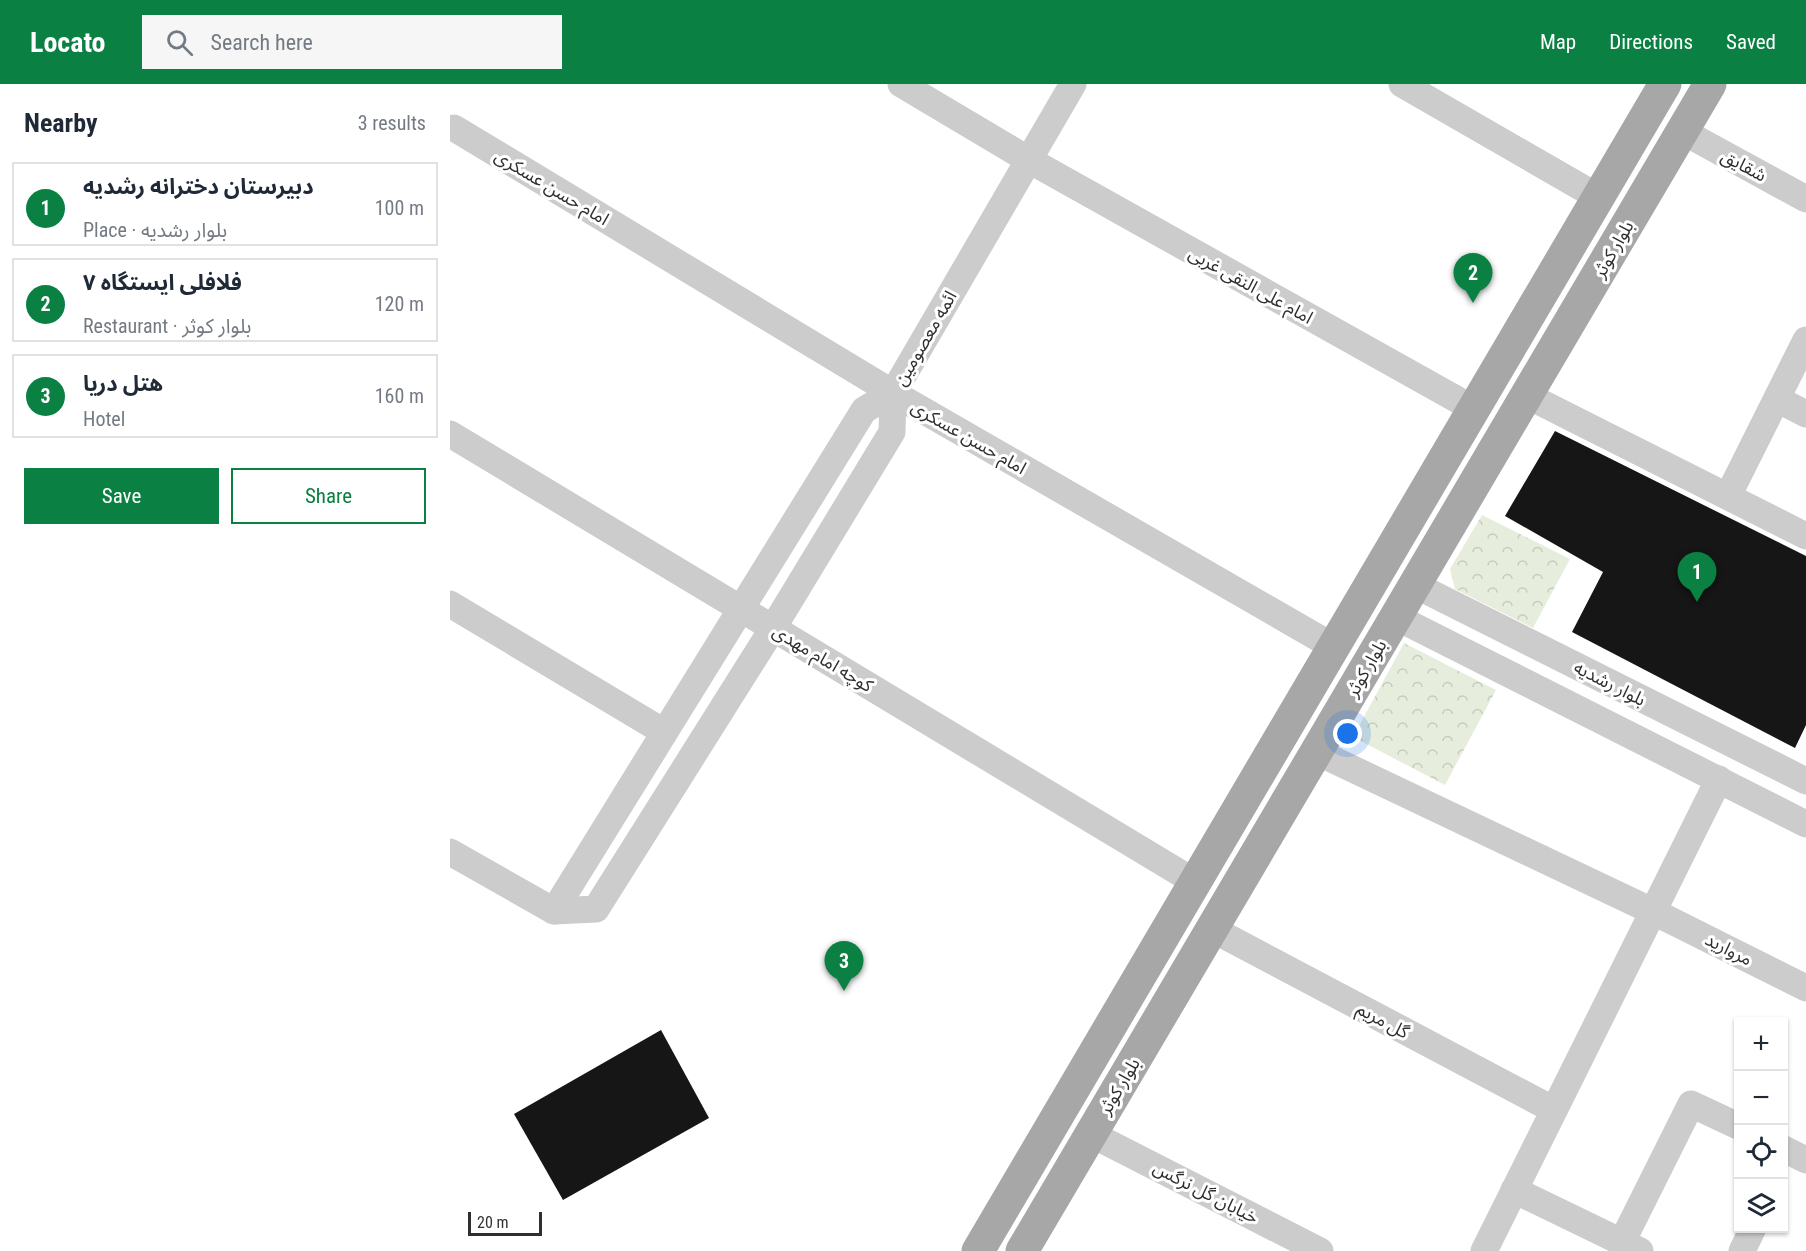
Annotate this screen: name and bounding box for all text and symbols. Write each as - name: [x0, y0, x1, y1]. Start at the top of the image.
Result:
- search box: [142, 15, 562, 69]
- text: Locato: [30, 26, 106, 59]
- icon: search: [163, 26, 196, 59]
- text: Search here: [211, 30, 313, 55]
- text: Map: [1540, 30, 1576, 54]
- text: Directions: [1609, 30, 1693, 54]
- text: Saved: [1726, 30, 1776, 54]
- text: Nearby: [24, 108, 98, 138]
- text: 3 results: [358, 111, 426, 135]
- street label: شقایق: [1717, 144, 1770, 186]
- street label: امام حسن عسکری: [489, 145, 613, 233]
- text: دبیرستان دخترانه رشدیه: [83, 174, 314, 199]
- text: 1: [40, 196, 51, 220]
- text: 100 m: [375, 196, 424, 220]
- street label: بلوار کوثر: [1588, 217, 1639, 283]
- text: Place · بلوار رشدیه: [83, 218, 227, 242]
- street label: امام علی النقی غربی: [1183, 242, 1317, 331]
- pin: 2: [1454, 254, 1492, 303]
- text: فلافلی ایستگاه ۷: [83, 270, 242, 295]
- street label: ائمه معصومین: [889, 287, 961, 390]
- text: 2: [40, 292, 51, 316]
- text: 120 m: [375, 292, 424, 316]
- text: Restaurant · بلوار کوثر: [83, 314, 251, 338]
- text: هتل دریا: [83, 371, 163, 396]
- text: 3: [40, 384, 51, 408]
- text: 160 m: [375, 384, 424, 408]
- street label: امام حسن عسکری: [906, 396, 1030, 482]
- text: Hotel: [83, 407, 125, 431]
- button: Save: [24, 468, 219, 524]
- button: Share: [231, 468, 426, 524]
- pin: 1: [1678, 552, 1716, 602]
- street label: کوچه امام مهدی: [767, 620, 877, 700]
- street label: بلوار کوثر: [1341, 636, 1392, 702]
- street label: بلوار رشدیه: [1570, 656, 1649, 711]
- your location: [1333, 719, 1362, 748]
- street label: مروارید: [1702, 928, 1756, 971]
- pin: 3: [824, 942, 864, 991]
- street label: گل مریم: [1352, 998, 1413, 1045]
- map controls: [1734, 1017, 1788, 1233]
- button: +: [1734, 1017, 1788, 1071]
- street label: بلوار کوثر: [1093, 1054, 1145, 1119]
- button: −: [1734, 1071, 1788, 1125]
- button: locate: [1734, 1125, 1788, 1179]
- street label: خیابان گل نرگس: [1149, 1156, 1262, 1228]
- button: layers: [1734, 1179, 1788, 1233]
- scale bar: [468, 1209, 542, 1236]
- text: 20 m: [477, 1213, 509, 1232]

